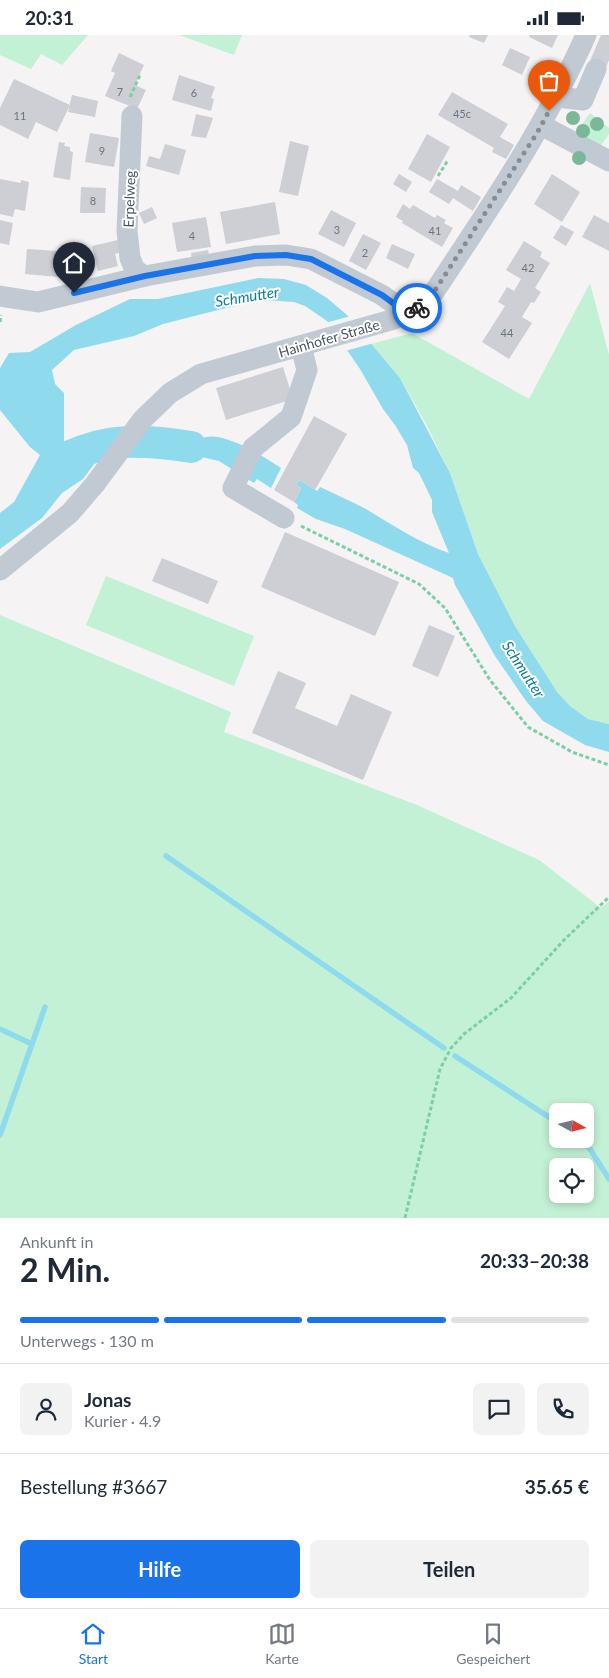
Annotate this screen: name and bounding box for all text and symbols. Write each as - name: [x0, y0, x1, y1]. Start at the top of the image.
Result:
- text: 20:31: [25, 6, 74, 29]
- pin: [528, 60, 570, 111]
- icon: bag: [535, 67, 563, 95]
- house number: 7: [117, 85, 123, 98]
- house number: 6: [191, 86, 197, 99]
- house number: 45c: [453, 107, 471, 120]
- house number: 11: [14, 109, 26, 122]
- house number: 9: [99, 144, 105, 157]
- street label: Erpelweg: [120, 170, 138, 228]
- house number: 8: [90, 194, 96, 207]
- house number: 3: [334, 223, 340, 236]
- house number: 41: [429, 224, 441, 237]
- house number: 4: [189, 229, 196, 242]
- pin: [53, 242, 95, 293]
- house number: 2: [362, 246, 368, 259]
- icon: home: [60, 249, 88, 277]
- house number: 42: [522, 261, 534, 274]
- water label: Schmutter: [214, 282, 281, 310]
- courier: [392, 283, 442, 333]
- icon: bike: [403, 294, 431, 322]
- street label: Hainhofer Straße: [276, 315, 382, 361]
- house number: 44: [501, 326, 514, 339]
- water label: Schmutter: [499, 637, 549, 701]
- north arrow: [549, 1103, 594, 1147]
- map controls: [549, 1103, 594, 1203]
- button: locate: [549, 1158, 594, 1203]
- text: Ankunft in: [20, 1232, 93, 1251]
- text: 20:33–20:38: [480, 1249, 589, 1272]
- text: 2 Min.: [20, 1250, 110, 1289]
- text: Unterwegs · 130 m: [20, 1331, 154, 1350]
- button: person: [20, 1383, 72, 1435]
- button: chat: [473, 1383, 525, 1435]
- button: phone: [537, 1383, 589, 1435]
- text: Jonas: [84, 1388, 131, 1411]
- text: Kurier · 4.9: [84, 1411, 161, 1430]
- text: Bestellung #3667: [20, 1475, 167, 1498]
- text: 35.65 €: [525, 1475, 589, 1498]
- button: Hilfe: [20, 1540, 300, 1598]
- button: Teilen: [310, 1540, 589, 1598]
- tab: Start: [79, 1620, 108, 1667]
- tab: Karte: [265, 1620, 299, 1667]
- tab: Gespeichert: [456, 1620, 530, 1667]

